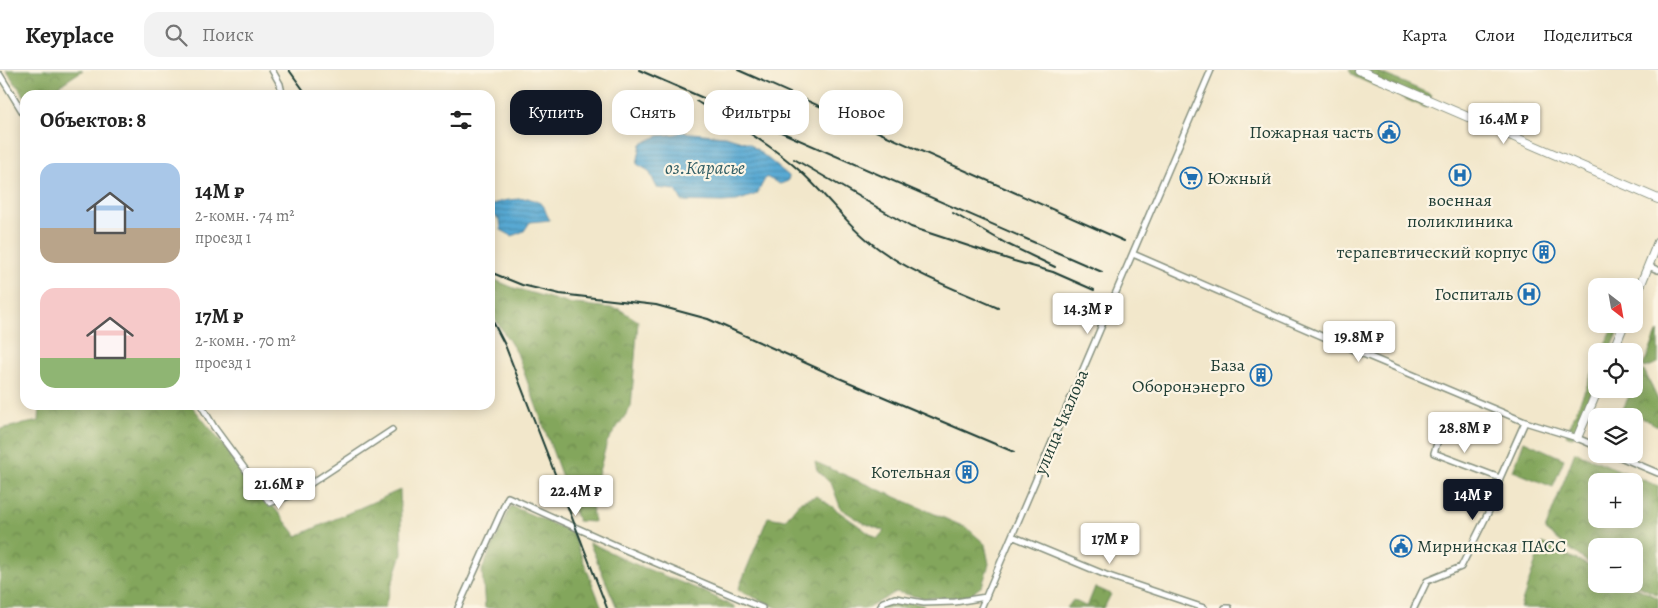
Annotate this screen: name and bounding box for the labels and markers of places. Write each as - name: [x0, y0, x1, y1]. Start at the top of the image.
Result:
- pin: 16.4M ₽: [1458, 102, 1550, 145]
- place label: Пожарная часть: [1249, 120, 1373, 144]
- public building icon: Пожарная часть: [1377, 120, 1401, 144]
- hospital icon: военная поликлиника: [1448, 163, 1472, 187]
- supermarket icon: Южный: [1179, 166, 1203, 190]
- place label: Южный: [1207, 166, 1272, 190]
- place label: военная поликлиника: [1407, 188, 1514, 233]
- place label: терапевтический корпус: [1336, 240, 1528, 264]
- building icon: терапевтический корпус: [1532, 240, 1556, 264]
- place label: Госпиталь: [1435, 282, 1513, 306]
- hospital icon: Госпиталь: [1517, 282, 1541, 306]
- pin: 14.3M ₽: [1042, 292, 1134, 335]
- pin: 19.8M ₽: [1313, 320, 1405, 363]
- place label: База Оборонэнерго: [1132, 353, 1246, 398]
- building icon: База Оборонэнерго: [1249, 363, 1273, 387]
- pin: 28.8M ₽: [1419, 412, 1511, 454]
- place label: Котельная: [870, 460, 951, 484]
- building icon: Котельная: [955, 460, 979, 484]
- pin: 21.6M ₽: [233, 468, 325, 510]
- pin: 22.4M ₽: [530, 474, 622, 517]
- pin: 14M ₽: [1438, 478, 1508, 521]
- pin: 17M ₽: [1075, 522, 1145, 565]
- public building icon: Мирнинская ПАСС: [1389, 534, 1413, 558]
- place label: Мирнинская ПАСС: [1417, 534, 1566, 558]

